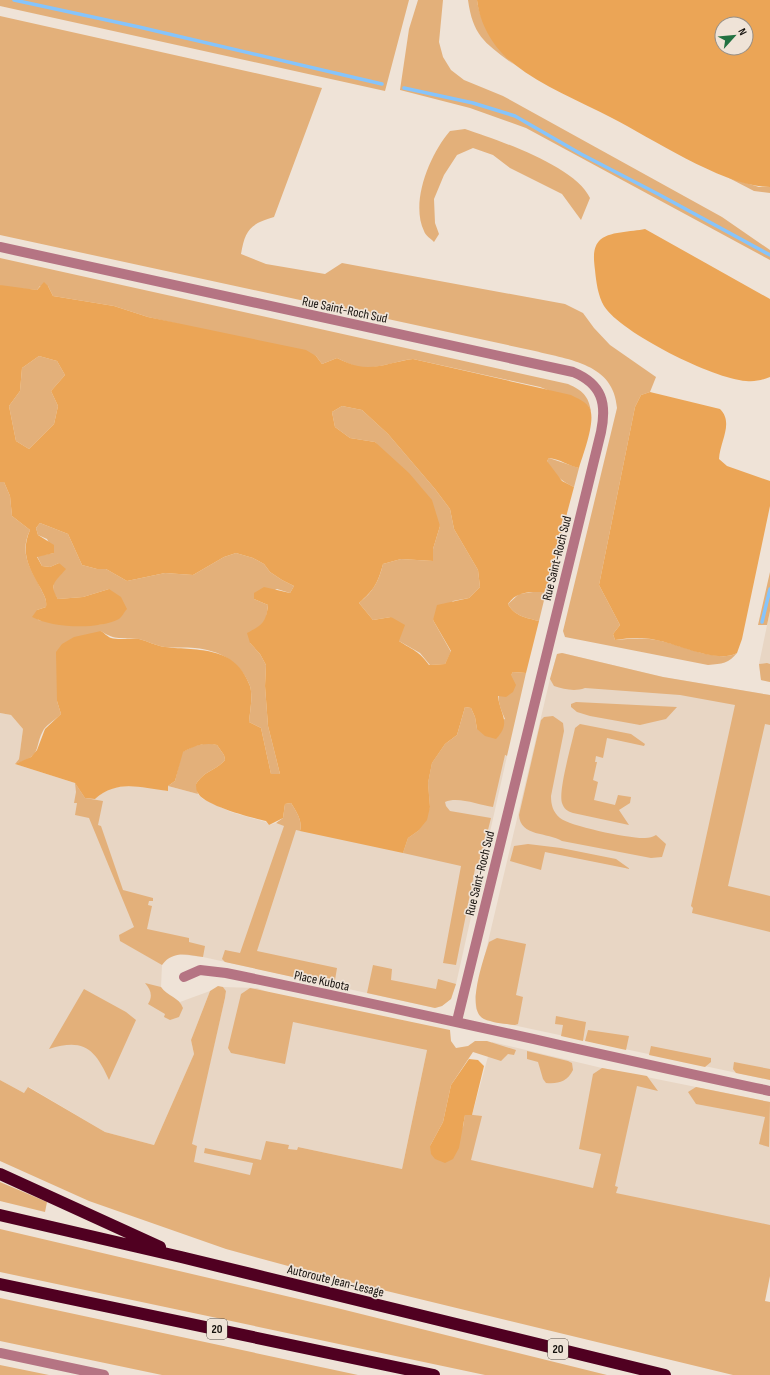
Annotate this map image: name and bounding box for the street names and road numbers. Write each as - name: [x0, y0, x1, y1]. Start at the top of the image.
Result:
- street label: Rue Saint-Roch Sud: [301, 293, 389, 327]
- street label: Rue Saint-Roch Sud: [539, 514, 575, 602]
- street label: Rue Saint-Roch Sud: [462, 829, 498, 917]
- street label: Place Kubota: [293, 967, 351, 995]
- street label: Autoroute Jean-Lesage: [285, 1261, 386, 1301]
- road number: 20: [207, 1319, 227, 1339]
- road number: 20: [548, 1339, 568, 1359]

